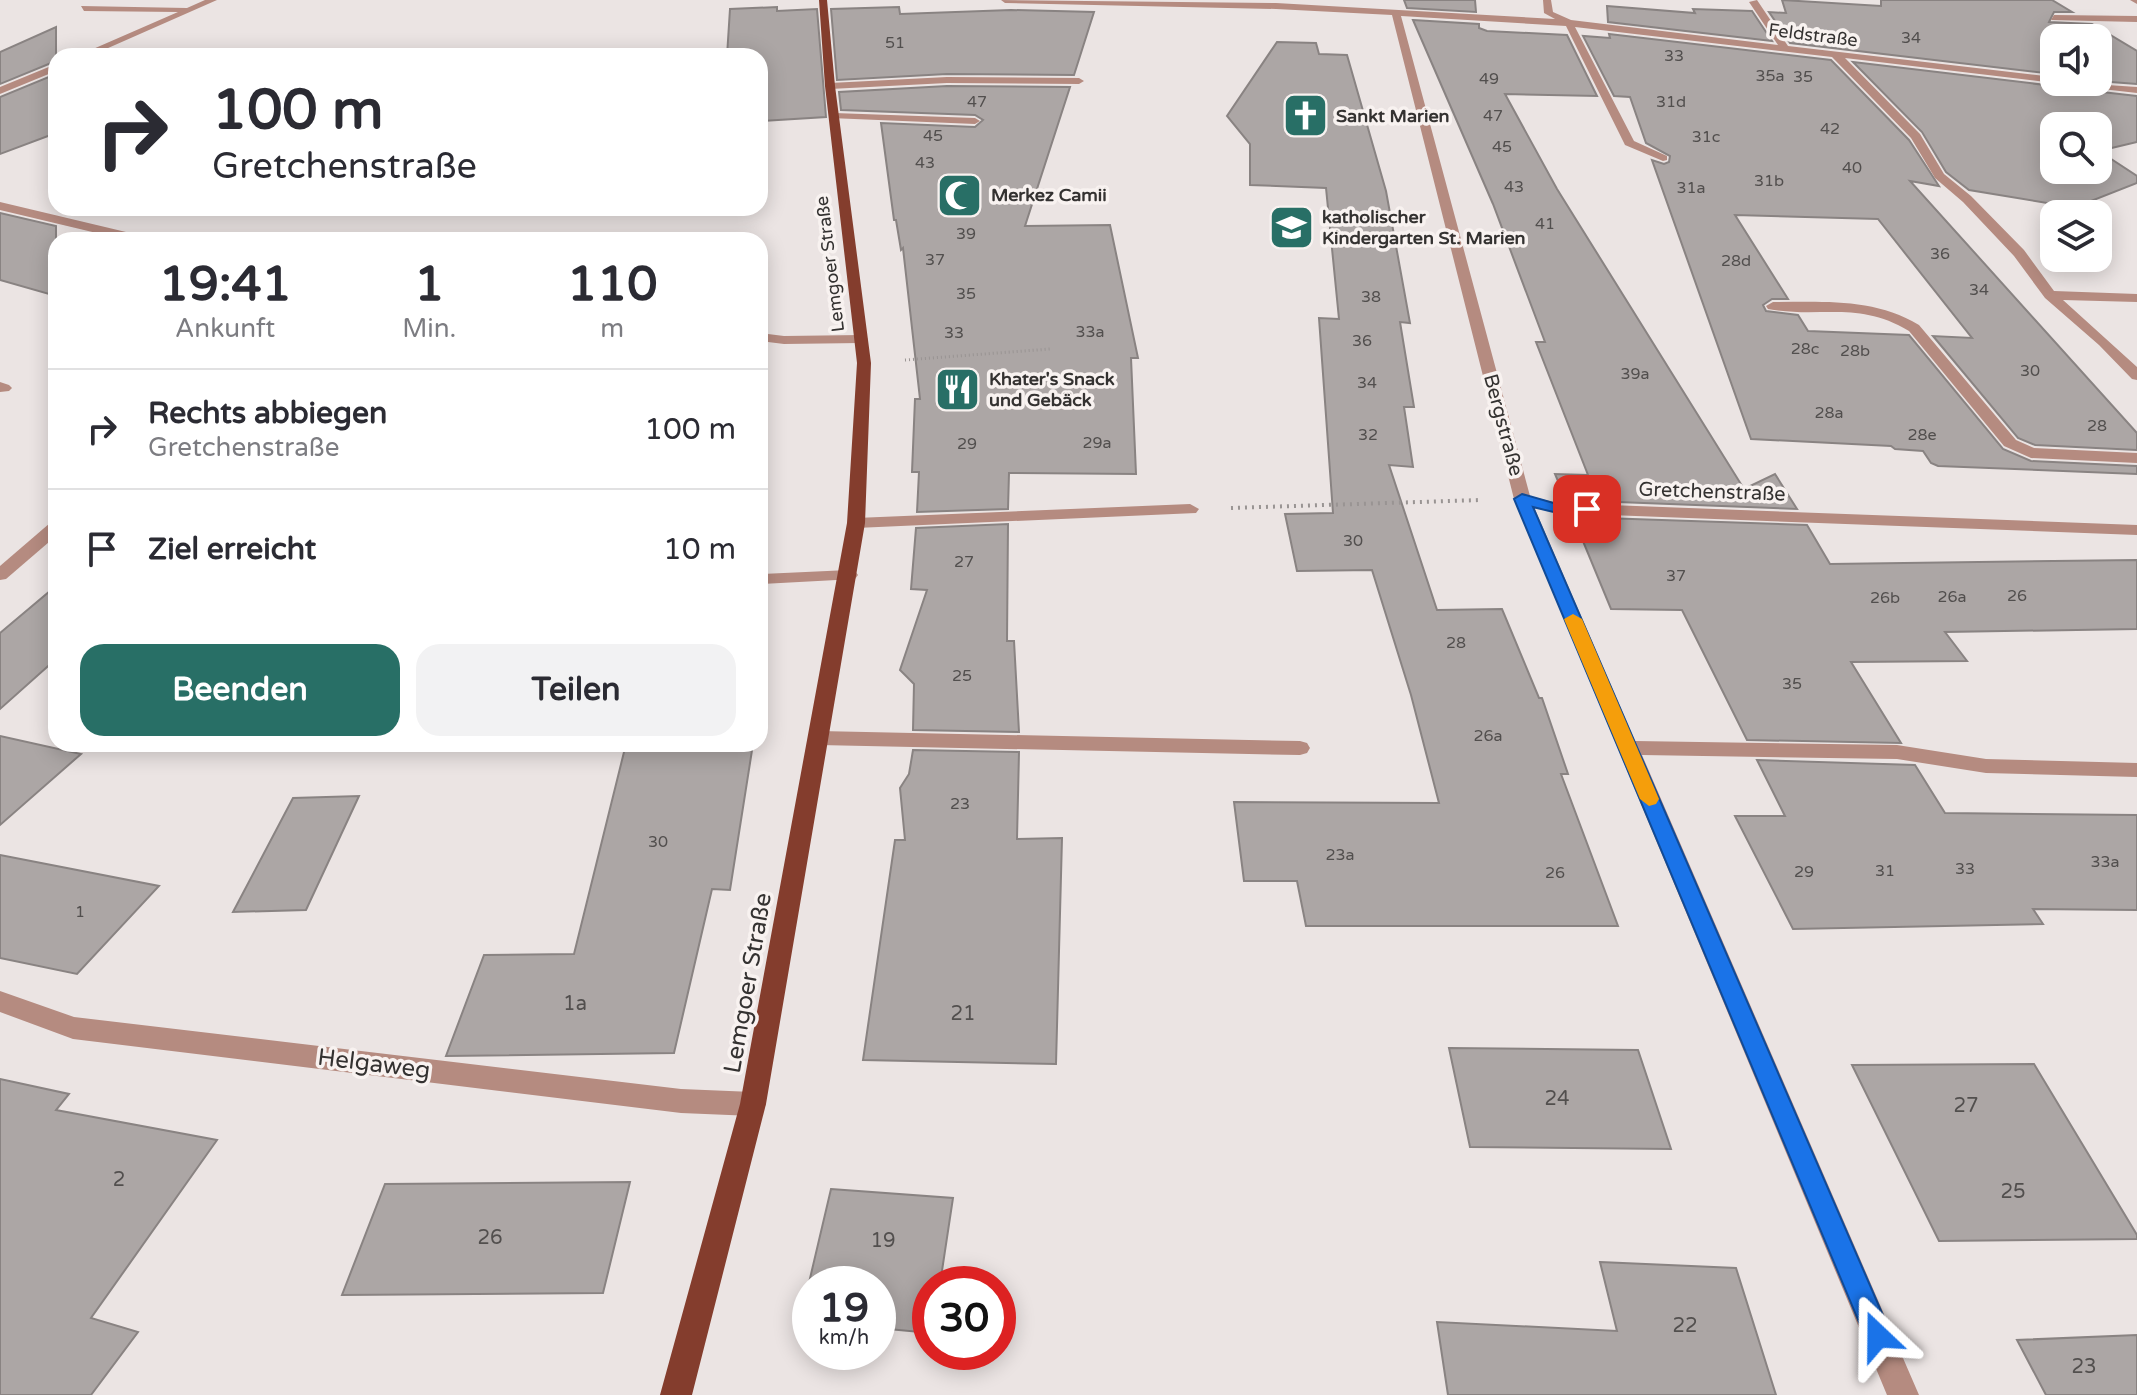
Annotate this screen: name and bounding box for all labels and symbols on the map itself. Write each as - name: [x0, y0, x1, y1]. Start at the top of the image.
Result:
- street label: Feldstraße: [1767, 19, 1859, 51]
- house number: 34: [1901, 28, 1921, 48]
- house number: 51: [885, 33, 905, 53]
- house number: 33: [1664, 46, 1684, 66]
- house number: 35a: [1755, 66, 1785, 86]
- house number: 35: [1793, 67, 1813, 87]
- house number: 49: [1479, 69, 1499, 89]
- house number: 47: [967, 92, 987, 112]
- church icon: Sankt Marien: [1281, 92, 1329, 140]
- house number: 31d: [1656, 92, 1686, 112]
- place label: Sankt Marien: [1336, 105, 1450, 127]
- house number: 47: [1483, 106, 1503, 126]
- house number: 42: [1820, 119, 1840, 139]
- house number: 45: [923, 126, 943, 146]
- house number: 31c: [1692, 127, 1720, 147]
- house number: 45: [1492, 137, 1512, 157]
- house number: 43: [915, 153, 935, 173]
- house number: 40: [1842, 158, 1862, 178]
- mosque icon: Merkez Camii: [936, 171, 984, 219]
- house number: 31b: [1754, 171, 1784, 191]
- house number: 43: [1504, 177, 1524, 197]
- house number: 31a: [1676, 178, 1706, 198]
- place label: Merkez Camii: [991, 184, 1107, 206]
- street label: Lemgoer Straße: [811, 195, 849, 333]
- school or university icon: katholischer Kindergarten St. Marien: [1267, 203, 1315, 251]
- place label: katholischer Kindergarten St. Marien: [1322, 206, 1526, 249]
- house number: 41: [1535, 214, 1555, 234]
- house number: 39: [956, 224, 976, 244]
- house number: 36: [1930, 244, 1950, 264]
- house number: 37: [925, 250, 945, 270]
- house number: 28d: [1721, 251, 1751, 271]
- house number: 34: [1969, 280, 1989, 300]
- house number: 35: [956, 284, 976, 304]
- house number: 38: [1361, 287, 1381, 307]
- house number: 33a: [1075, 322, 1105, 342]
- house number: 33: [944, 323, 964, 343]
- house number: 36: [1352, 331, 1372, 351]
- house number: 28c: [1791, 339, 1819, 359]
- house number: 28b: [1840, 341, 1870, 361]
- house number: 30: [2020, 361, 2040, 381]
- house number: 39a: [1620, 364, 1650, 384]
- restaurant icon: Khater's Snack und Gebäck: [934, 365, 982, 413]
- place label: Khater's Snack und Gebäck: [989, 368, 1115, 411]
- street label: Bergstraße: [1478, 371, 1528, 479]
- house number: 34: [1357, 373, 1377, 393]
- house number: 28a: [1814, 403, 1844, 423]
- house number: 28: [2087, 416, 2107, 436]
- house number: 32: [1358, 425, 1378, 445]
- house number: 28e: [1907, 425, 1937, 445]
- house number: 29a: [1082, 433, 1112, 453]
- house number: 29: [957, 434, 977, 454]
- pin: [1553, 475, 1621, 543]
- street label: Gretchenstraße: [1638, 477, 1786, 507]
- house number: 30: [1343, 531, 1363, 551]
- house number: 27: [954, 552, 974, 572]
- house number: 37: [1666, 566, 1686, 586]
- house number: 26: [2007, 586, 2027, 606]
- house number: 26a: [1937, 587, 1967, 607]
- house number: 26b: [1870, 588, 1900, 608]
- house number: 28: [1446, 633, 1466, 653]
- house number: 25: [952, 666, 972, 686]
- house number: 35: [1782, 674, 1802, 694]
- house number: 26a: [1473, 726, 1503, 746]
- house number: 23: [950, 794, 970, 814]
- house number: 30: [648, 832, 668, 852]
- house number: 23a: [1325, 845, 1355, 865]
- house number: 33a: [2090, 852, 2120, 872]
- house number: 33: [1955, 859, 1975, 879]
- house number: 31: [1875, 861, 1895, 881]
- house number: 29: [1794, 862, 1814, 882]
- house number: 26: [1545, 863, 1565, 883]
- street label: Lemgoer Straße: [718, 891, 778, 1075]
- house number: 1: [75, 902, 85, 922]
- house number: 1a: [563, 992, 587, 1016]
- house number: 21: [950, 1002, 976, 1026]
- street label: Helgaweg: [316, 1043, 432, 1085]
- house number: 24: [1544, 1087, 1570, 1111]
- house number: 27: [1953, 1094, 1979, 1118]
- house number: 2: [113, 1168, 125, 1192]
- house number: 25: [2000, 1180, 2026, 1204]
- house number: 26: [477, 1226, 503, 1250]
- house number: 19: [870, 1229, 896, 1253]
- speed limit sign: 30: [912, 1266, 1016, 1370]
- position arrow: [1836, 1294, 1920, 1378]
- house number: 22: [1672, 1314, 1698, 1338]
- house number: 23: [2071, 1355, 2097, 1379]

